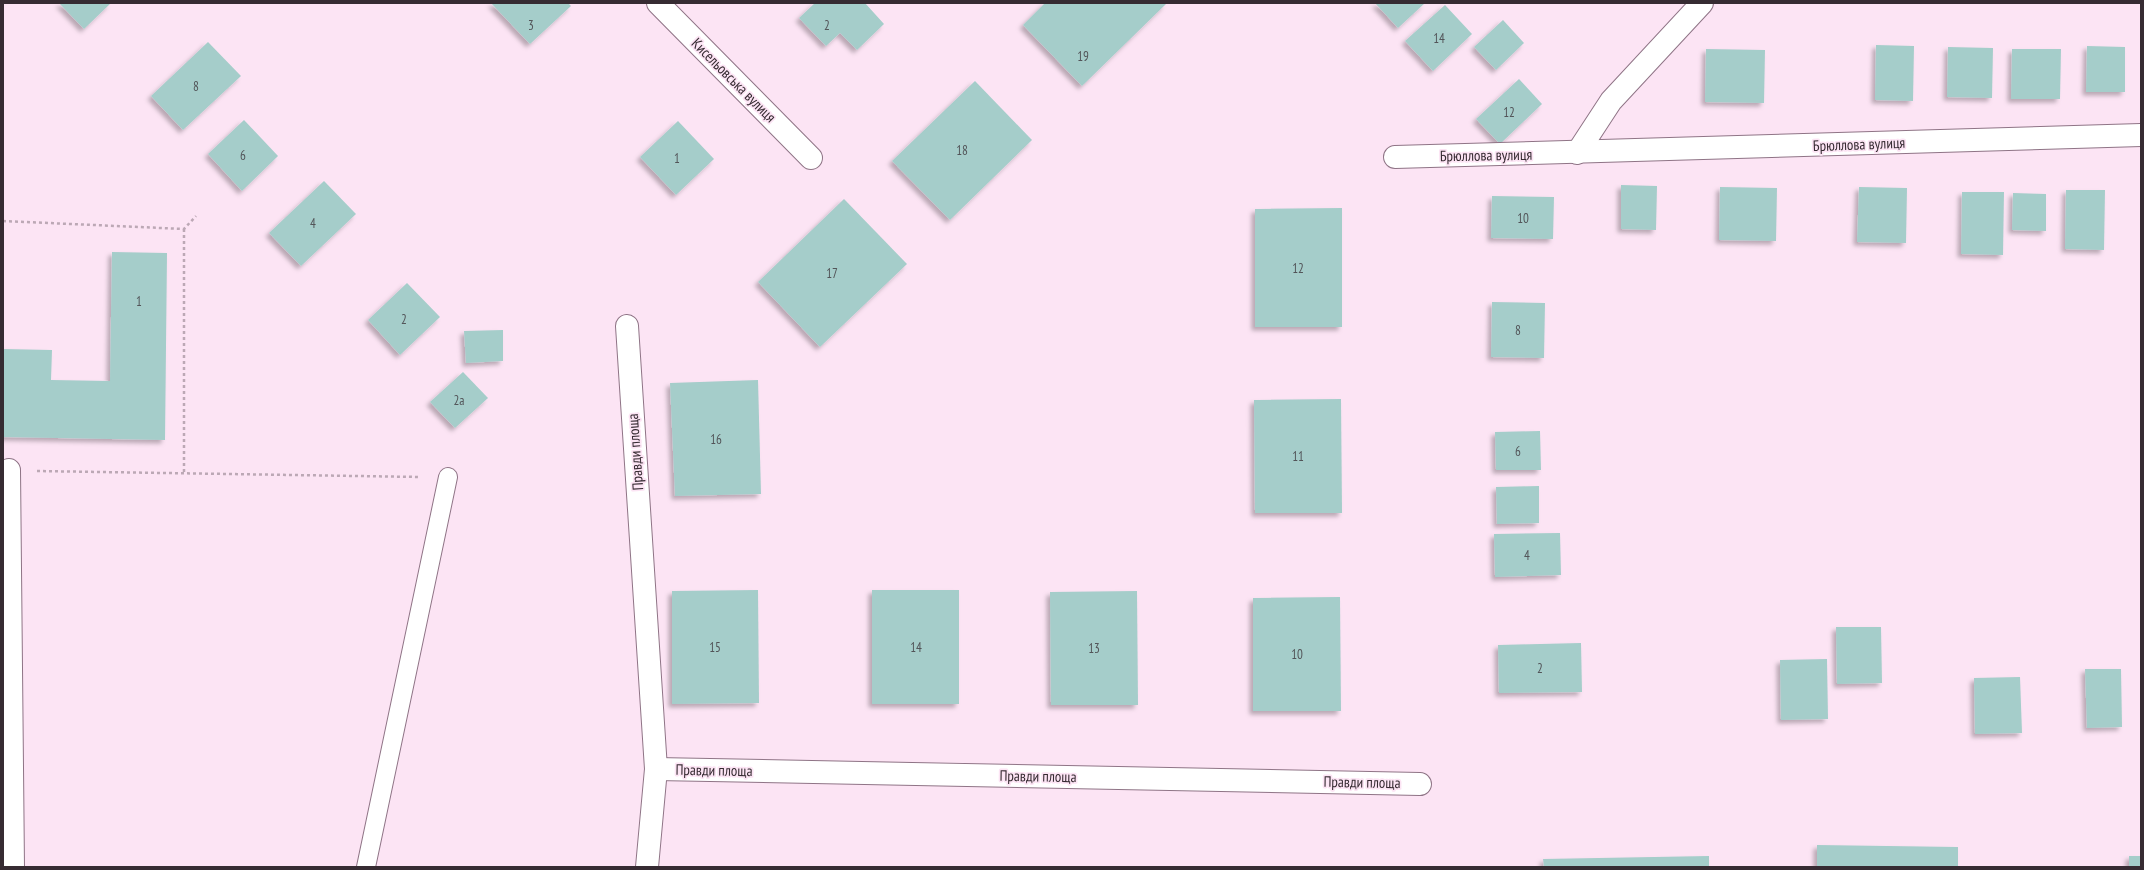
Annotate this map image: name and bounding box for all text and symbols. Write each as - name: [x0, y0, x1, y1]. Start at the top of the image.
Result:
- house number: 3: [528, 17, 534, 34]
- house number: 2: [824, 17, 830, 34]
- house number: 14: [1433, 30, 1445, 47]
- street label: Кисельовська вулиця: [688, 34, 780, 126]
- house number: 19: [1077, 48, 1089, 65]
- house number: 8: [193, 78, 199, 95]
- house number: 12: [1503, 104, 1515, 121]
- street label: Брюллова вулиця: [1812, 133, 1906, 155]
- house number: 18: [956, 142, 968, 159]
- street label: Брюллова вулиця: [1440, 145, 1533, 165]
- house number: 6: [240, 147, 246, 164]
- house number: 1: [674, 150, 680, 167]
- house number: 10: [1517, 210, 1529, 227]
- house number: 4: [310, 215, 316, 232]
- house number: 12: [1292, 260, 1304, 277]
- house number: 17: [826, 265, 838, 282]
- house number: 1: [136, 293, 142, 310]
- house number: 2: [401, 311, 407, 328]
- house number: 8: [1515, 322, 1521, 339]
- house number: 2а: [453, 392, 465, 409]
- street label: Правди площа: [623, 413, 647, 491]
- house number: 16: [710, 431, 722, 448]
- house number: 6: [1515, 443, 1521, 460]
- house number: 11: [1292, 448, 1304, 465]
- house number: 4: [1524, 547, 1530, 564]
- house number: 15: [709, 639, 721, 656]
- house number: 14: [910, 639, 922, 656]
- house number: 13: [1088, 640, 1100, 657]
- house number: 10: [1291, 646, 1303, 663]
- house number: 2: [1537, 660, 1543, 677]
- street label: Правди площа: [675, 760, 753, 780]
- street label: Правди площа: [999, 766, 1077, 786]
- street label: Правди площа: [1323, 772, 1401, 792]

